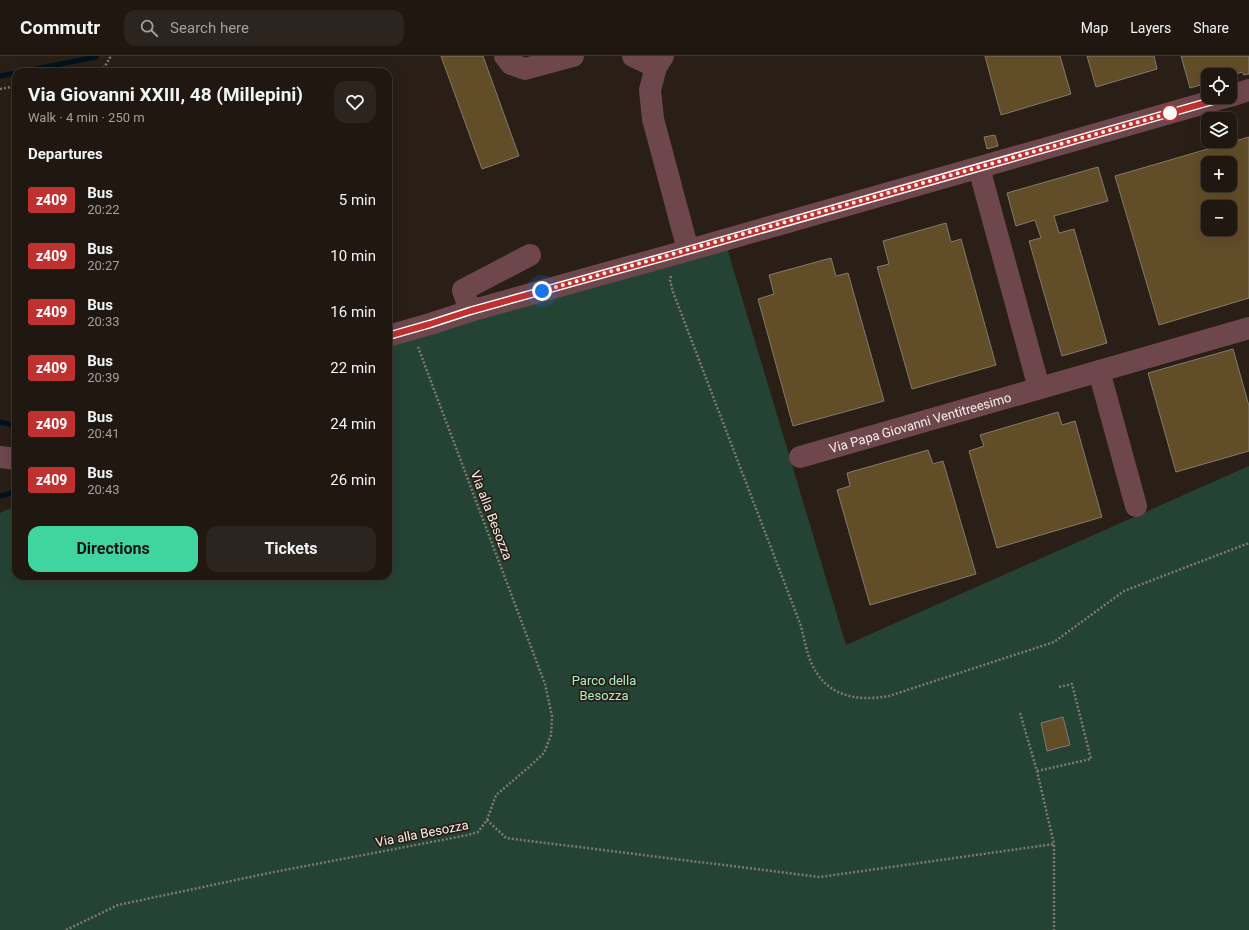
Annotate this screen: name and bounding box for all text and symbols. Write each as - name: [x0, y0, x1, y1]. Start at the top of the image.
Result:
- search box: [124, 10, 404, 46]
- text: Commutr: [20, 16, 100, 39]
- icon: search: [138, 17, 160, 39]
- text: Search here: [170, 19, 249, 37]
- text: Map: [1081, 20, 1108, 36]
- text: Layers: [1130, 20, 1171, 36]
- text: Share: [1193, 20, 1229, 36]
- map controls: [1201, 68, 1237, 236]
- button: locate: [1201, 68, 1237, 104]
- button: heart: [334, 81, 376, 123]
- text: Via Giovanni XXIII, 48 (Millepini): [28, 83, 303, 106]
- unlabelled marker: [1161, 104, 1179, 122]
- text: Walk · 4 min · 250 m: [28, 110, 145, 125]
- button: layers: [1201, 112, 1237, 148]
- text: Departures: [28, 145, 103, 163]
- button: +: [1201, 156, 1237, 192]
- text: Bus: [87, 184, 113, 202]
- text: 5 min: [339, 191, 376, 209]
- text: z409: [36, 192, 67, 208]
- button: −: [1201, 200, 1237, 236]
- text: 20:22: [87, 202, 120, 217]
- text: Bus: [87, 240, 113, 258]
- text: 10 min: [330, 247, 376, 265]
- text: z409: [36, 248, 67, 264]
- text: 20:27: [87, 258, 120, 273]
- your location: [532, 281, 552, 301]
- text: Bus: [87, 296, 113, 314]
- text: 16 min: [330, 303, 376, 321]
- text: z409: [36, 304, 67, 320]
- text: 20:33: [87, 314, 120, 329]
- text: Bus: [87, 352, 113, 370]
- text: 22 min: [330, 359, 376, 377]
- text: z409: [36, 360, 67, 376]
- text: 20:39: [87, 370, 120, 385]
- street label: Via Papa Giovanni Ventitreesimo: [828, 390, 1013, 456]
- text: Bus: [87, 408, 113, 426]
- text: 24 min: [330, 415, 376, 433]
- text: z409: [36, 416, 67, 432]
- text: 20:41: [87, 426, 120, 441]
- text: Bus: [87, 464, 113, 482]
- street label: Via alla Besozza: [468, 468, 515, 562]
- text: 26 min: [330, 471, 376, 489]
- text: z409: [36, 472, 67, 488]
- text: 20:43: [87, 482, 120, 497]
- button: Directions: [28, 526, 198, 572]
- button: Tickets: [206, 526, 376, 572]
- park label: Parco della Besozza: [572, 673, 636, 703]
- street label: Via alla Besozza: [374, 817, 470, 850]

